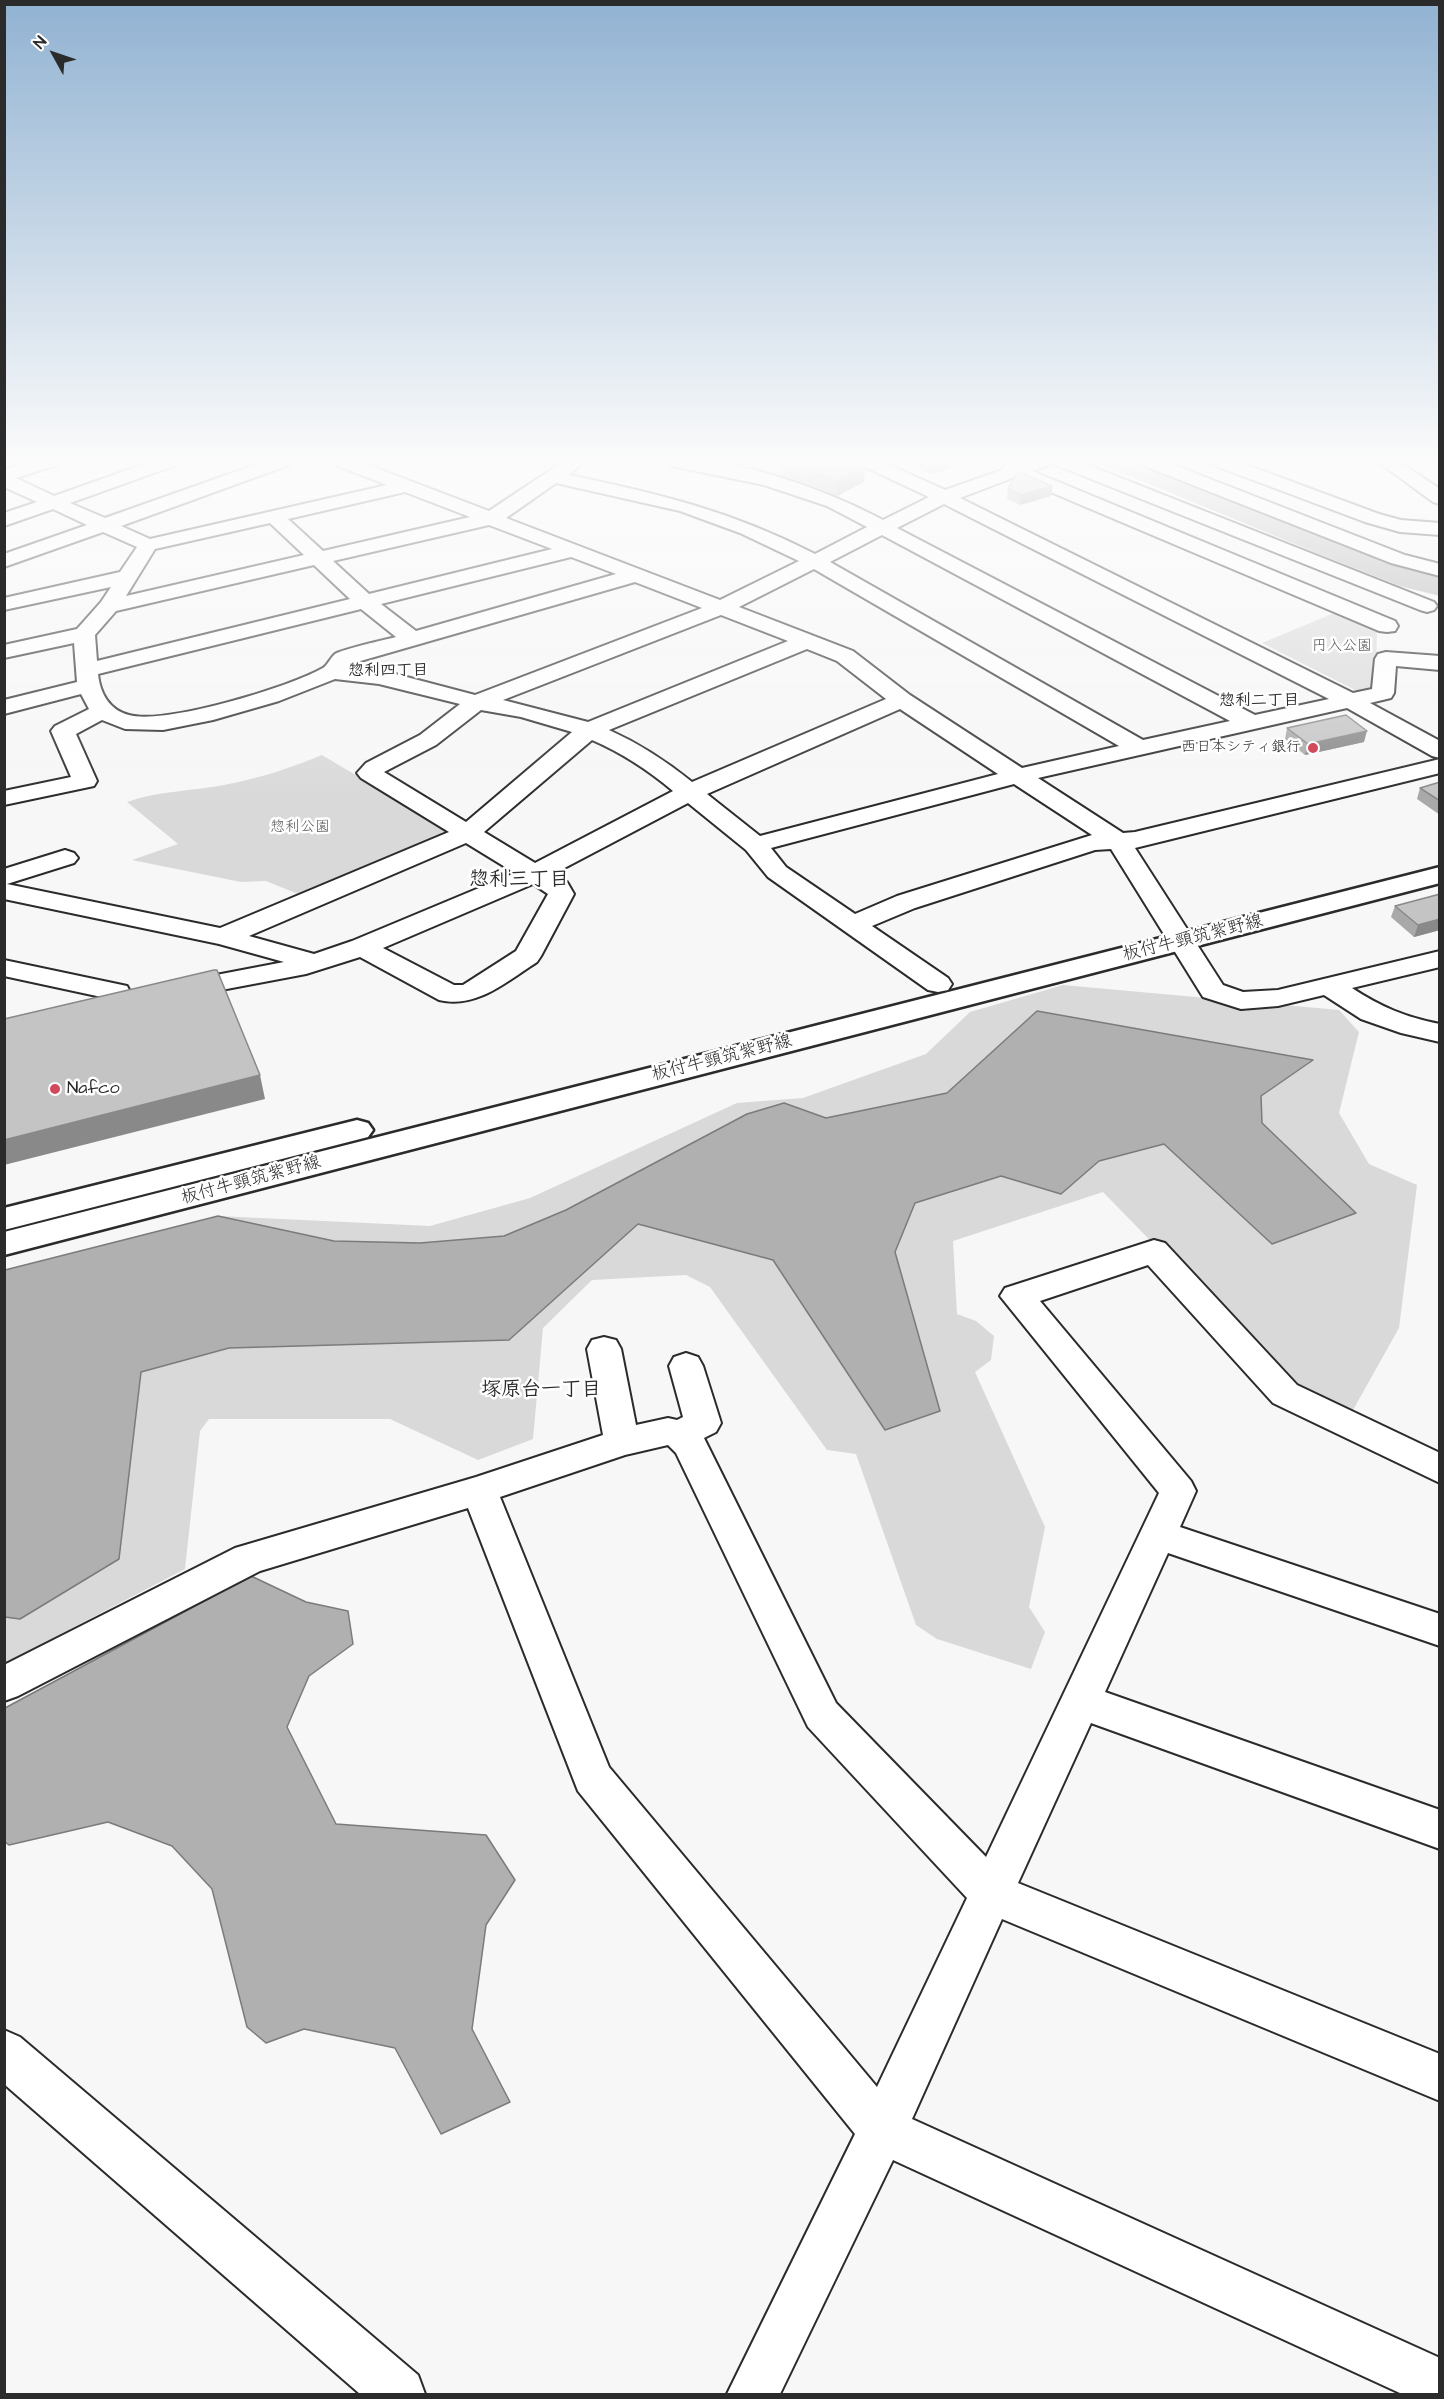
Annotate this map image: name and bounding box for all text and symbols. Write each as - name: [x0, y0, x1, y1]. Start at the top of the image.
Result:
- north arrow: [24, 24, 84, 84]
- text: N: [29, 32, 52, 53]
- park label: 円入公園: [1312, 638, 1372, 656]
- district label: 惣利四丁目: [348, 662, 428, 682]
- district label: 惣利二丁目: [1219, 692, 1299, 712]
- place label: 西日本シティ銀行: [1181, 739, 1301, 757]
- marker: 西日本シティ銀行: [1306, 741, 1320, 755]
- park label: 惣利公園: [270, 819, 330, 837]
- district label: 惣利三丁目: [469, 869, 569, 893]
- street label: 板付牛頸筑紫野線: [1121, 911, 1265, 967]
- street label: 板付牛頸筑紫野線: [650, 1031, 794, 1087]
- place label: Nafco: [67, 1078, 120, 1100]
- marker: Nafco: [48, 1082, 62, 1096]
- street label: 板付牛頸筑紫野線: [179, 1152, 323, 1210]
- district label: 塚原台一丁目: [481, 1379, 601, 1403]

